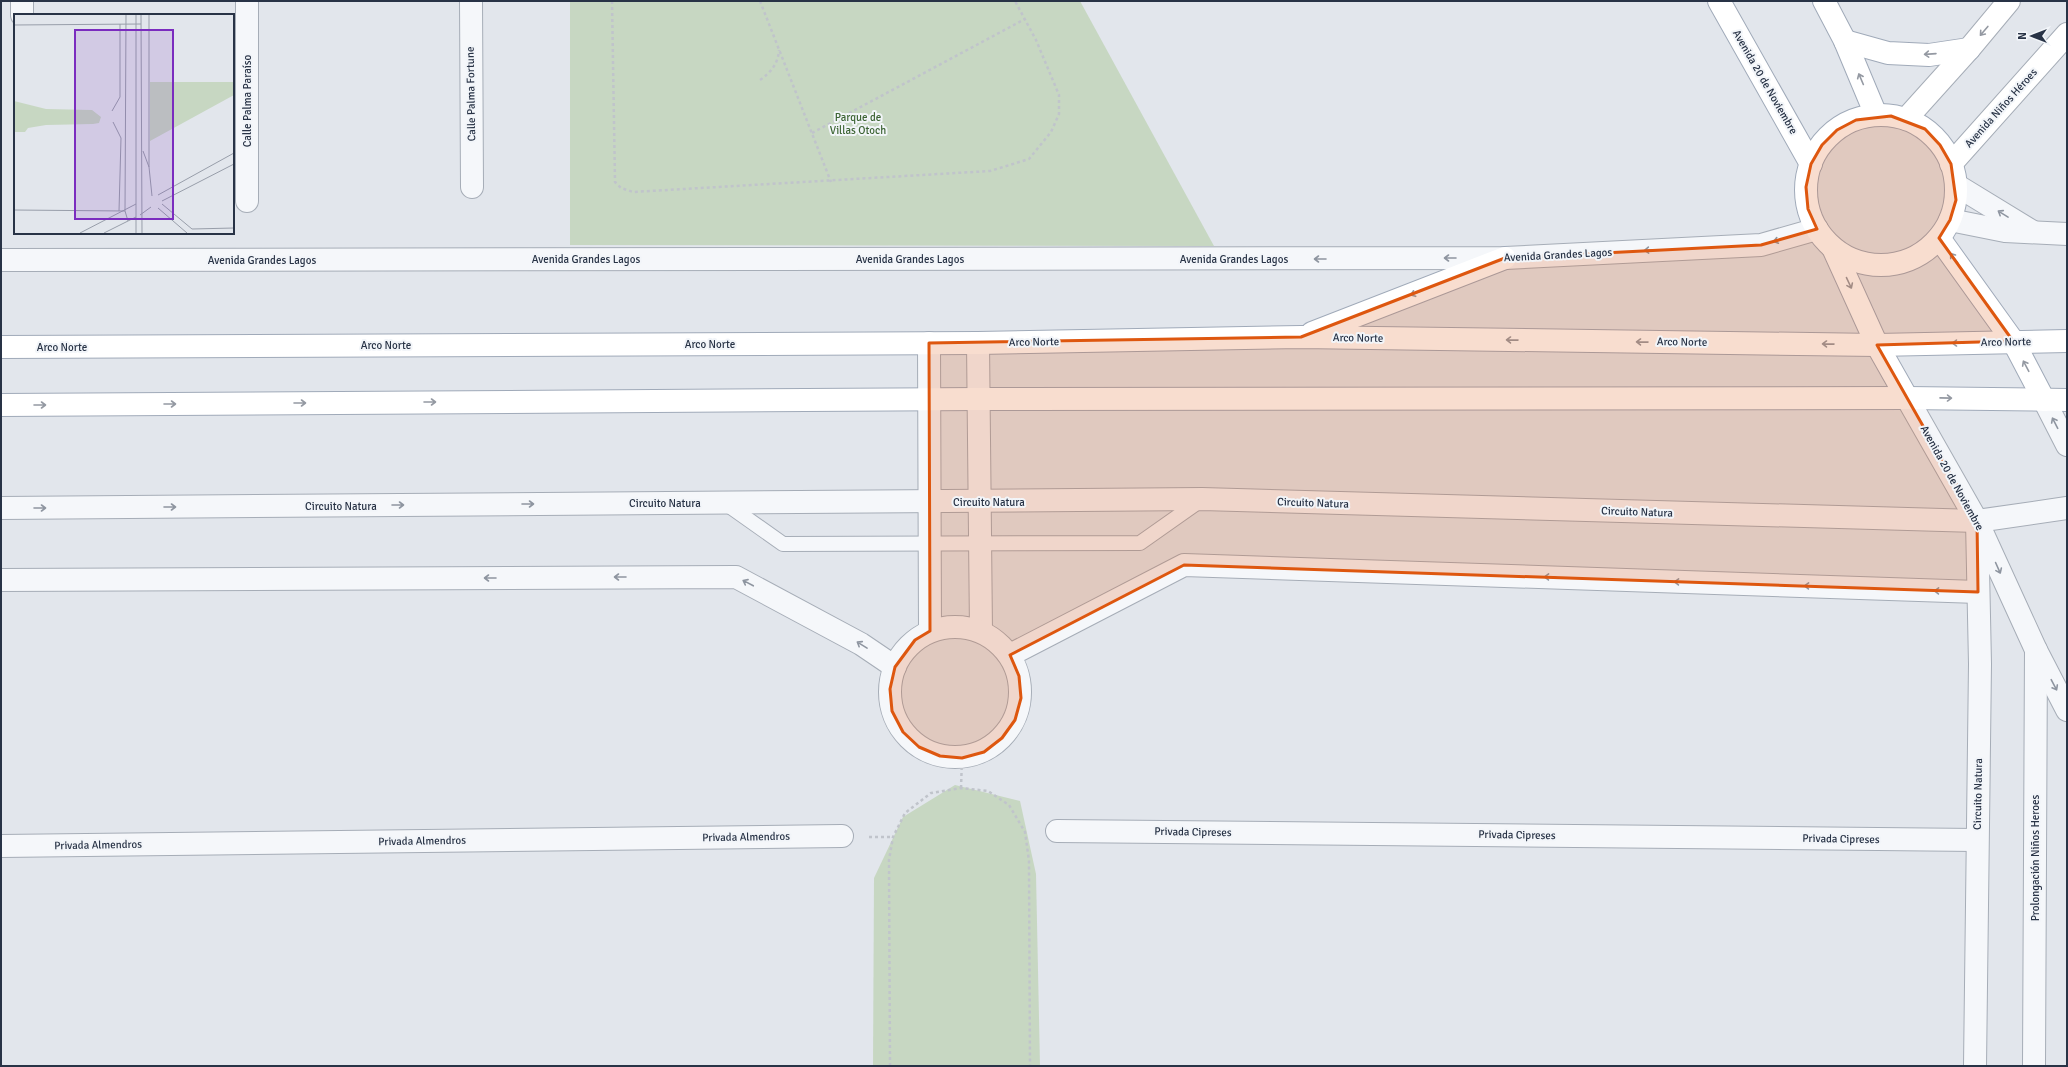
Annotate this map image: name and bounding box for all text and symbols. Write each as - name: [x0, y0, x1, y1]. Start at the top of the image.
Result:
- inset map: [14, 14, 234, 234]
- north arrow: [2012, 16, 2052, 56]
- one-way arrow: [1979, 26, 1988, 36]
- street label: Avenida 20 de Noviembre: [1730, 28, 1800, 136]
- text: N: [2016, 32, 2029, 40]
- street label: Calle Palma Fortune: [464, 47, 478, 141]
- one-way arrow: [1924, 51, 1937, 58]
- street label: Calle Palma Paraíso: [241, 54, 254, 147]
- street label: Avenida Niños Héroes: [1962, 66, 2040, 150]
- one-way arrow: [1857, 74, 1864, 86]
- park label: Parque de Villas Otoch: [830, 111, 886, 137]
- one-way arrow: [1997, 209, 2009, 217]
- one-way arrow: [1773, 237, 1786, 244]
- street label: Avenida Grandes Lagos: [1504, 246, 1613, 264]
- one-way arrow: [1644, 246, 1657, 254]
- one-way arrow: [1950, 252, 1958, 263]
- street label: Avenida Grandes Lagos: [532, 253, 640, 266]
- street label: Avenida Grandes Lagos: [856, 253, 964, 266]
- street label: Avenida Grandes Lagos: [1180, 253, 1288, 266]
- street label: Avenida Grandes Lagos: [208, 254, 316, 267]
- one-way arrow: [1444, 254, 1457, 262]
- one-way arrow: [1314, 255, 1327, 263]
- one-way arrow: [1846, 277, 1853, 289]
- one-way arrow: [1410, 289, 1422, 297]
- street label: Arco Norte: [1333, 331, 1383, 345]
- street label: Arco Norte: [1009, 335, 1059, 349]
- street label: Arco Norte: [1657, 335, 1707, 349]
- street label: Arco Norte: [1981, 335, 2031, 349]
- one-way arrow: [1506, 336, 1519, 344]
- street label: Arco Norte: [685, 338, 735, 351]
- one-way arrow: [1636, 338, 1649, 346]
- street label: Arco Norte: [361, 339, 411, 352]
- one-way arrow: [1952, 339, 1965, 346]
- one-way arrow: [1822, 340, 1835, 348]
- street label: Arco Norte: [37, 341, 87, 354]
- one-way arrow: [2022, 360, 2029, 372]
- one-way arrow: [1939, 394, 1952, 402]
- one-way arrow: [423, 398, 436, 406]
- one-way arrow: [293, 399, 306, 407]
- one-way arrow: [163, 400, 176, 408]
- one-way arrow: [33, 401, 46, 408]
- one-way arrow: [2051, 417, 2059, 429]
- street label: Avenida 20 de Noviembre: [1918, 423, 1986, 533]
- street label: Circuito Natura: [1277, 495, 1350, 511]
- street label: Circuito Natura: [953, 496, 1025, 509]
- street label: Circuito Natura: [629, 497, 701, 510]
- street label: Circuito Natura: [305, 500, 377, 513]
- one-way arrow: [521, 500, 534, 508]
- one-way arrow: [391, 501, 404, 509]
- one-way arrow: [163, 503, 176, 511]
- one-way arrow: [33, 504, 46, 512]
- street label: Circuito Natura: [1601, 504, 1674, 520]
- one-way arrow: [1995, 561, 2003, 573]
- one-way arrow: [614, 573, 627, 581]
- one-way arrow: [484, 574, 497, 582]
- one-way arrow: [1544, 574, 1557, 581]
- one-way arrow: [1674, 578, 1687, 586]
- one-way arrow: [742, 579, 754, 587]
- one-way arrow: [1804, 583, 1817, 590]
- one-way arrow: [1934, 587, 1947, 595]
- one-way arrow: [857, 641, 868, 649]
- one-way arrow: [2051, 679, 2058, 691]
- street label: Circuito Natura: [1971, 758, 1985, 830]
- street label: Prolongación Niños Heroes: [2029, 795, 2042, 921]
- street label: Privada Cipreses: [1154, 825, 1232, 839]
- street label: Privada Cipreses: [1478, 828, 1556, 842]
- street label: Privada Almendros: [702, 830, 790, 844]
- street label: Privada Cipreses: [1802, 832, 1880, 846]
- street label: Privada Almendros: [378, 834, 466, 848]
- street label: Privada Almendros: [54, 838, 142, 852]

